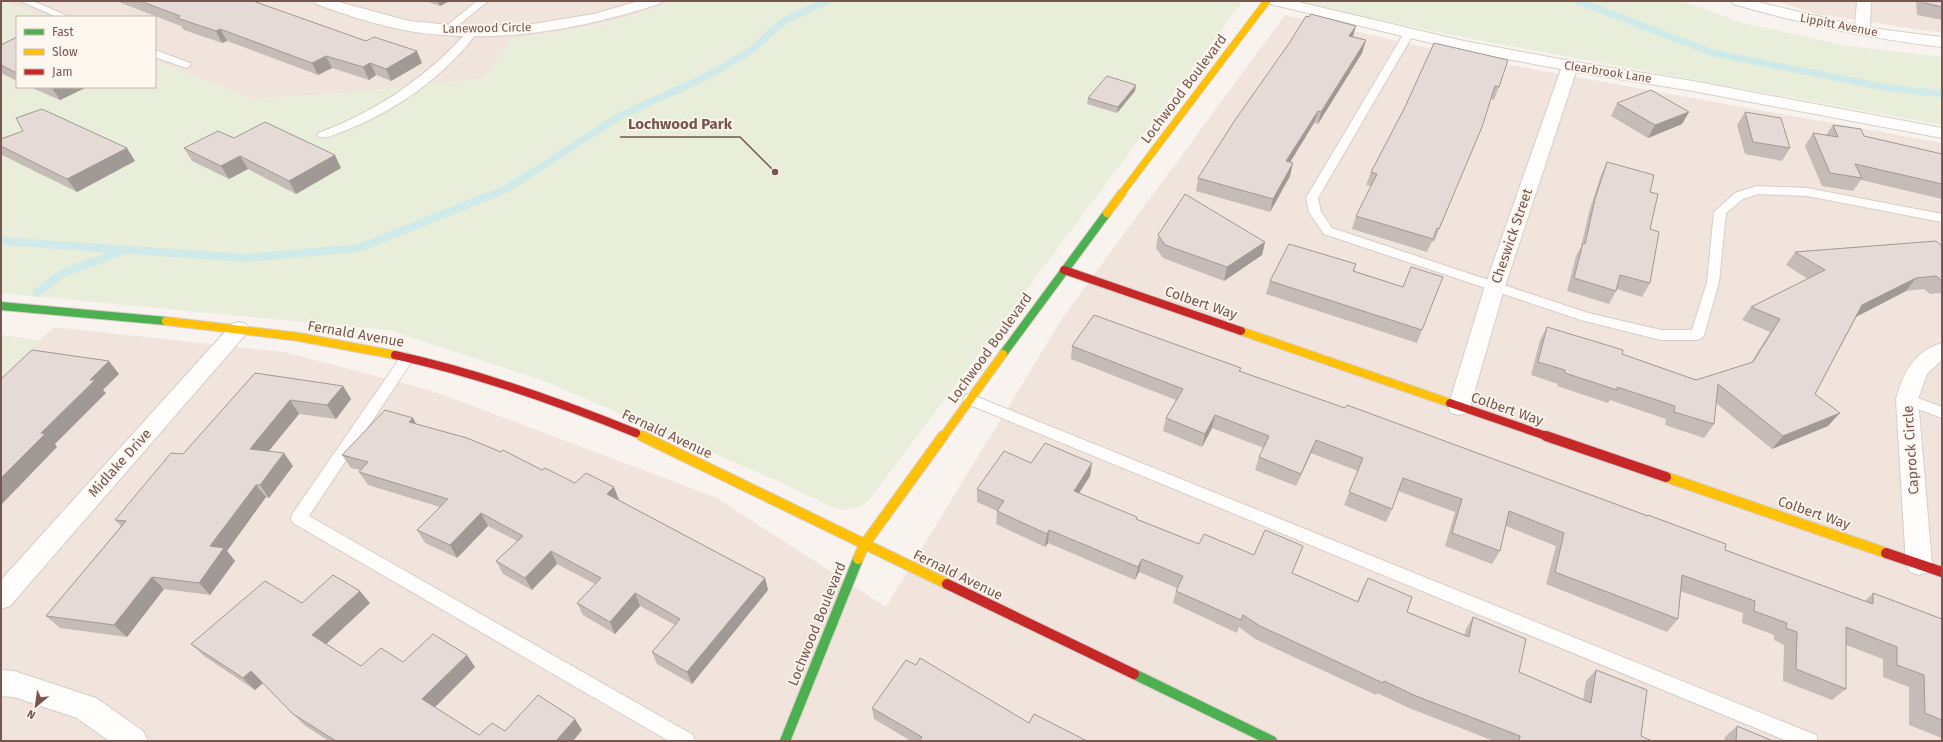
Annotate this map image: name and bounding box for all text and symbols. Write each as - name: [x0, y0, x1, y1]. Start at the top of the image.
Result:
- street label: Lippitt Avenue: [1799, 11, 1879, 39]
- legend: [16, 16, 156, 88]
- street label: Lanewood Circle: [442, 20, 532, 36]
- text: Fast: [52, 25, 74, 39]
- street label: Lochwood Boulevard: [1137, 31, 1231, 147]
- text: Slow: [52, 45, 78, 59]
- street label: Clearbrook Lane: [1563, 58, 1653, 86]
- text: Jam: [52, 65, 72, 79]
- callout: Lochwood Park: [620, 110, 740, 137]
- text: Lochwood Park: [628, 115, 733, 133]
- street label: Cheswick Street: [1488, 185, 1537, 286]
- street label: Colbert Way: [1163, 283, 1240, 323]
- street label: Lochwood Boulevard: [944, 290, 1036, 406]
- street label: Fernald Avenue: [306, 317, 406, 351]
- street label: Colbert Way: [1469, 389, 1546, 429]
- street label: Caprock Circle: [1899, 405, 1923, 495]
- street label: Fernald Avenue: [619, 406, 715, 462]
- street label: Midlake Drive: [85, 425, 155, 501]
- street label: Colbert Way: [1776, 493, 1853, 533]
- street label: Fernald Avenue: [910, 546, 1006, 604]
- street label: Lochwood Boulevard: [784, 560, 850, 688]
- north arrow: [16, 686, 56, 726]
- text: N: [25, 707, 38, 722]

